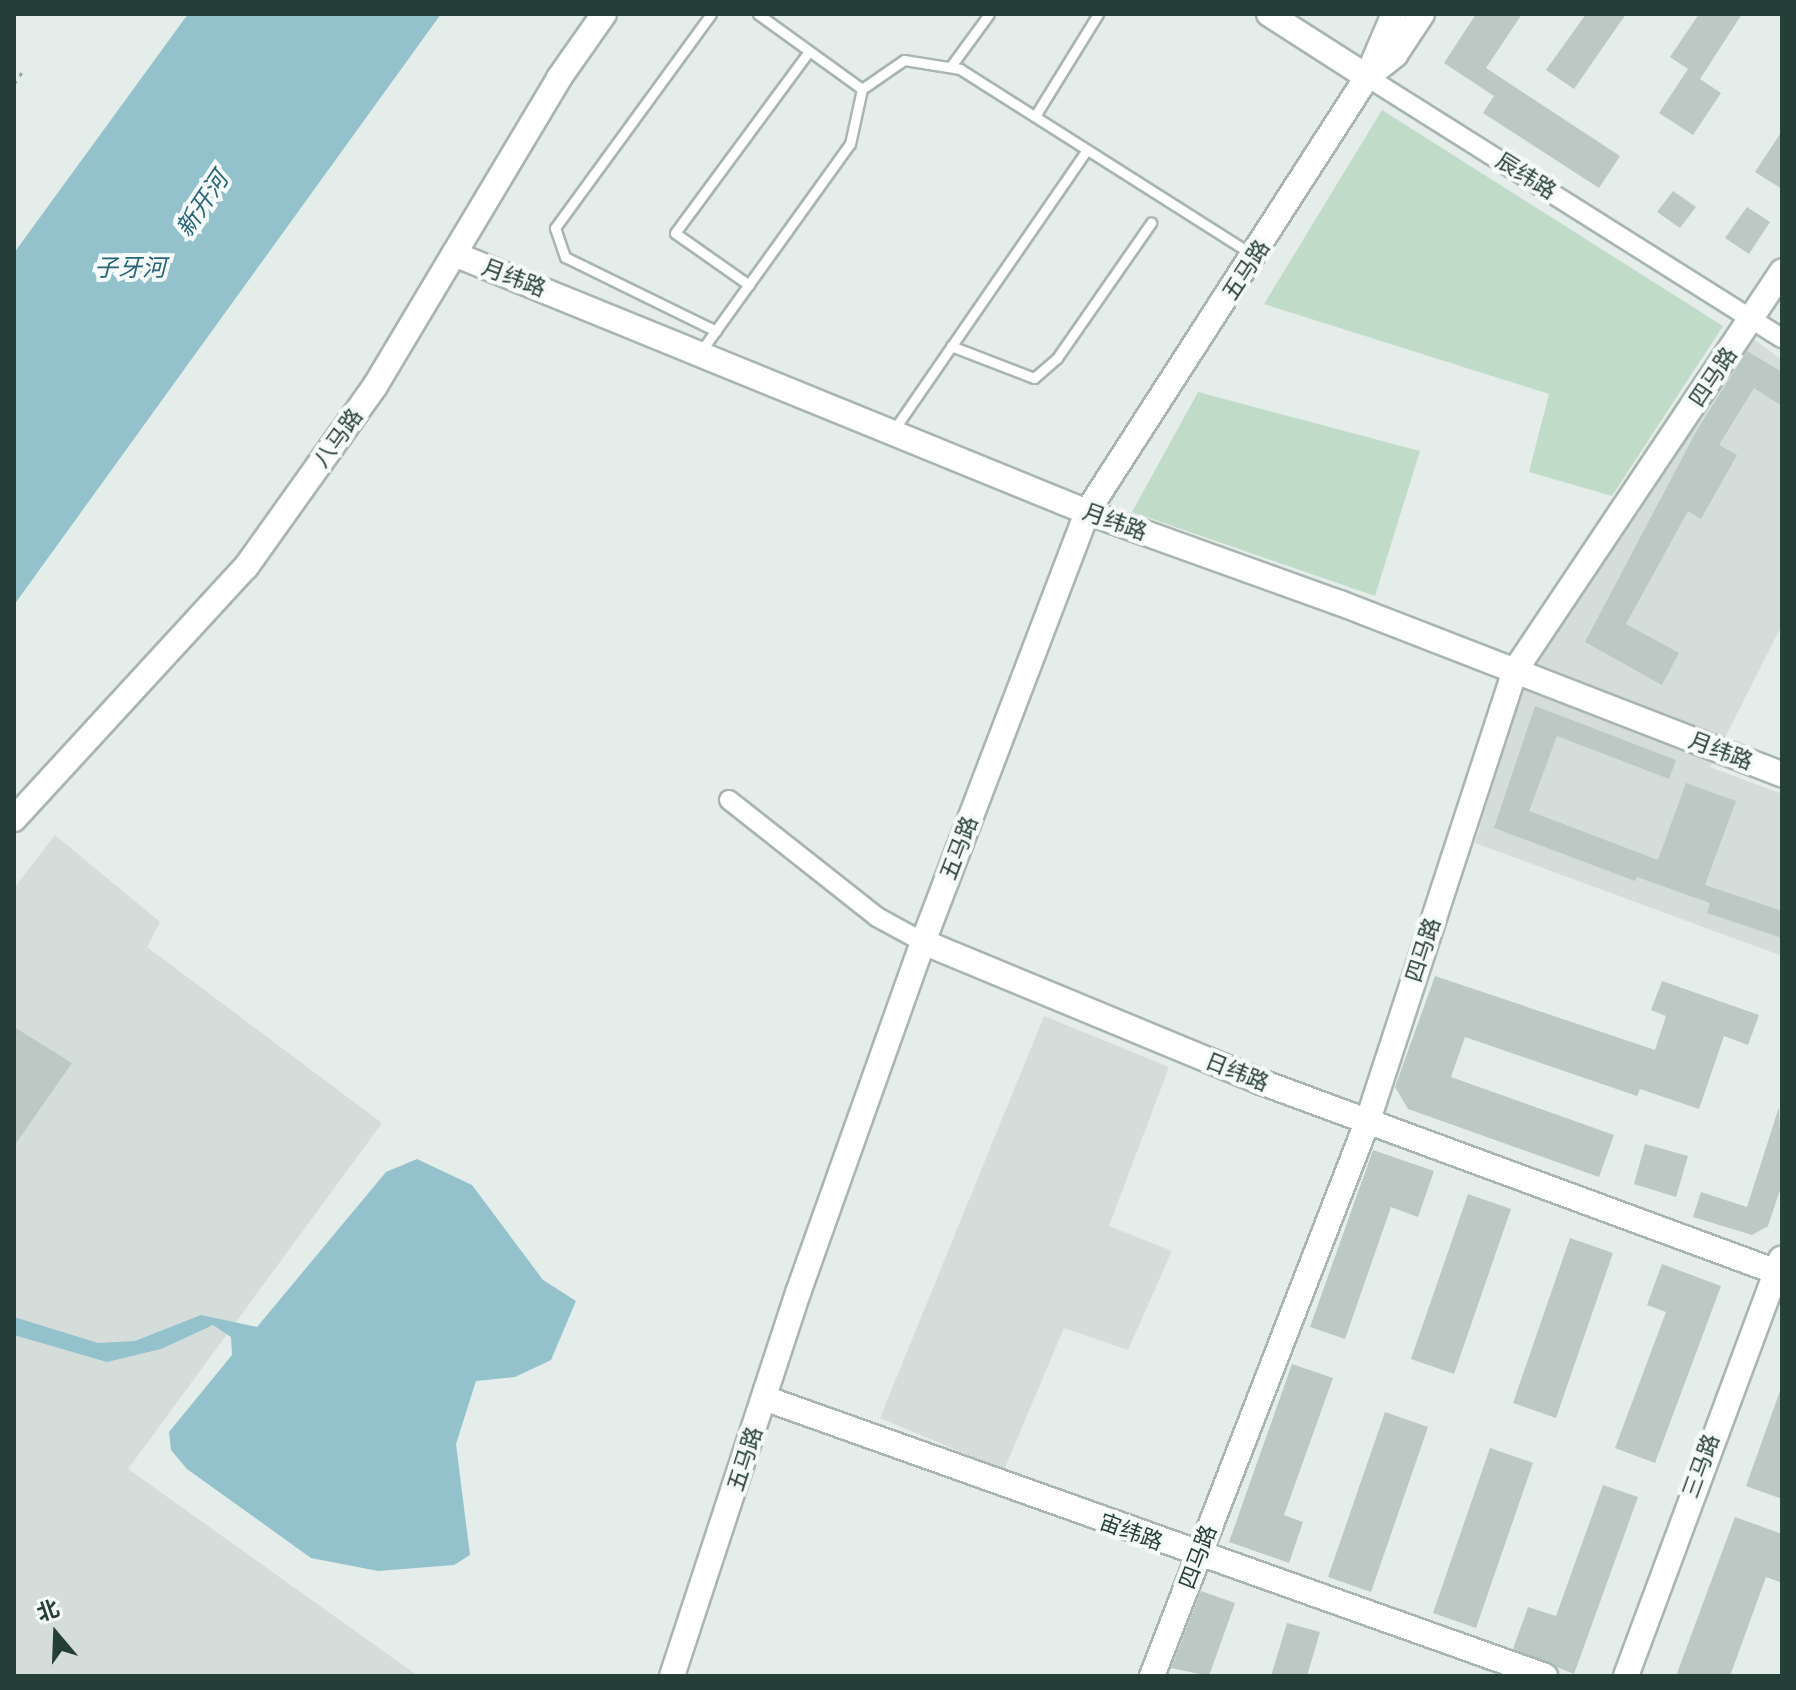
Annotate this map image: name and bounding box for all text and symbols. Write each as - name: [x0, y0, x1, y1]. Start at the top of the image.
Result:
- street label: 辰纬路: [1491, 147, 1561, 205]
- water label: 新开河: [170, 166, 234, 242]
- street label: 五马路: [1217, 235, 1275, 305]
- water label: 子牙河: [94, 254, 166, 282]
- street label: 月纬路: [478, 254, 550, 302]
- street label: 四马路: [1684, 342, 1742, 412]
- street label: 八马路: [308, 404, 368, 472]
- street label: 月纬路: [1079, 498, 1151, 546]
- street label: 月纬路: [1685, 727, 1757, 775]
- street label: 五马路: [935, 812, 983, 884]
- street label: 四马路: [1400, 915, 1446, 985]
- street label: 日纬路: [1201, 1047, 1273, 1097]
- street label: 五马路: [722, 1424, 768, 1494]
- street label: 三马路: [1677, 1430, 1725, 1502]
- street label: 宙纬路: [1095, 1508, 1167, 1556]
- street label: 四马路: [1174, 1521, 1222, 1593]
- north arrow: [16, 1594, 96, 1674]
- text: 北: [34, 1595, 62, 1626]

